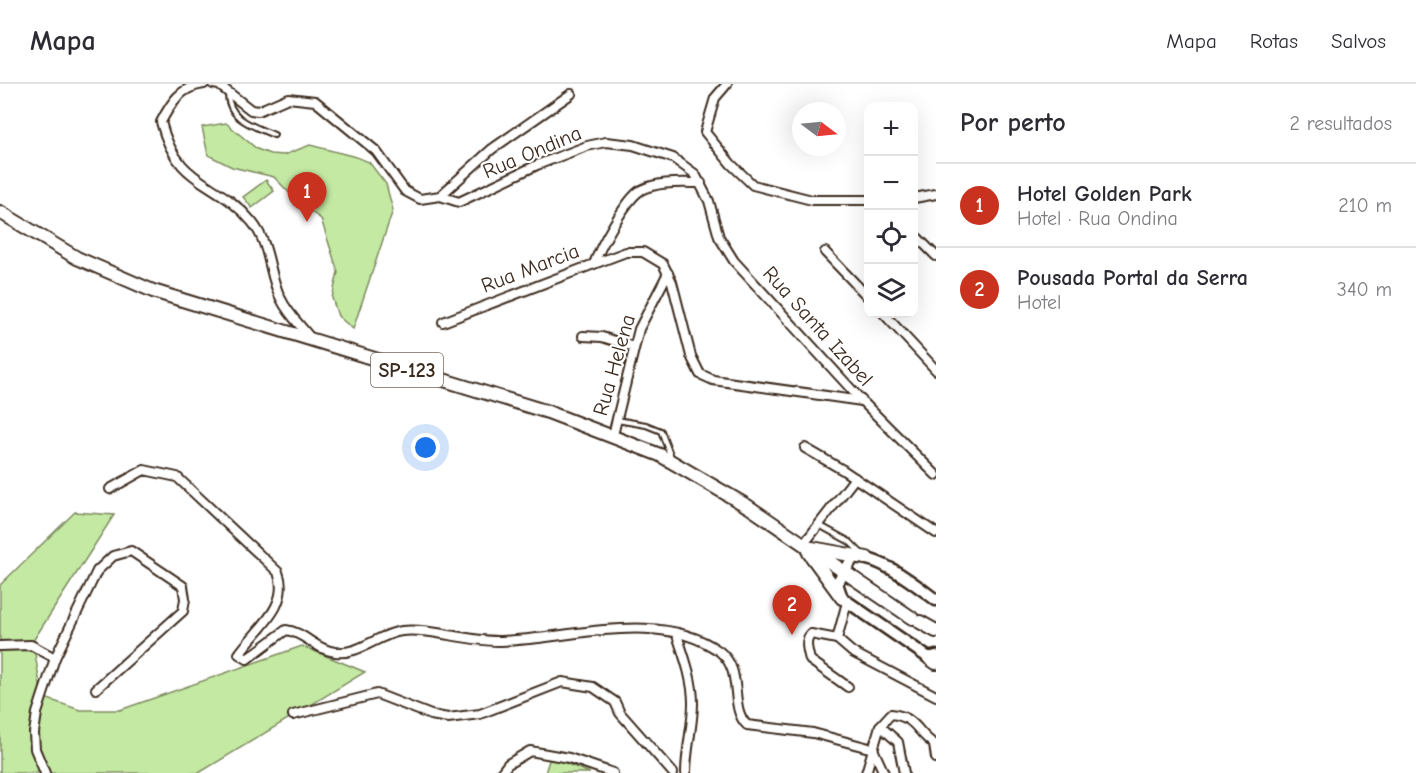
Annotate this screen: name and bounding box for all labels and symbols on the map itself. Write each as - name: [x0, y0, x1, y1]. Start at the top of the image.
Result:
- north arrow: [792, 102, 846, 156]
- street label: Rua Ondina: [479, 121, 585, 183]
- pin: 1: [288, 172, 326, 222]
- street label: Rua Marcia: [478, 238, 582, 298]
- street label: Rua Santa Izabel: [758, 261, 878, 391]
- street label: Rua Helena: [588, 312, 640, 418]
- road number: SP-123: [371, 353, 443, 387]
- your location: [411, 433, 440, 462]
- pin: 2: [772, 586, 812, 635]

